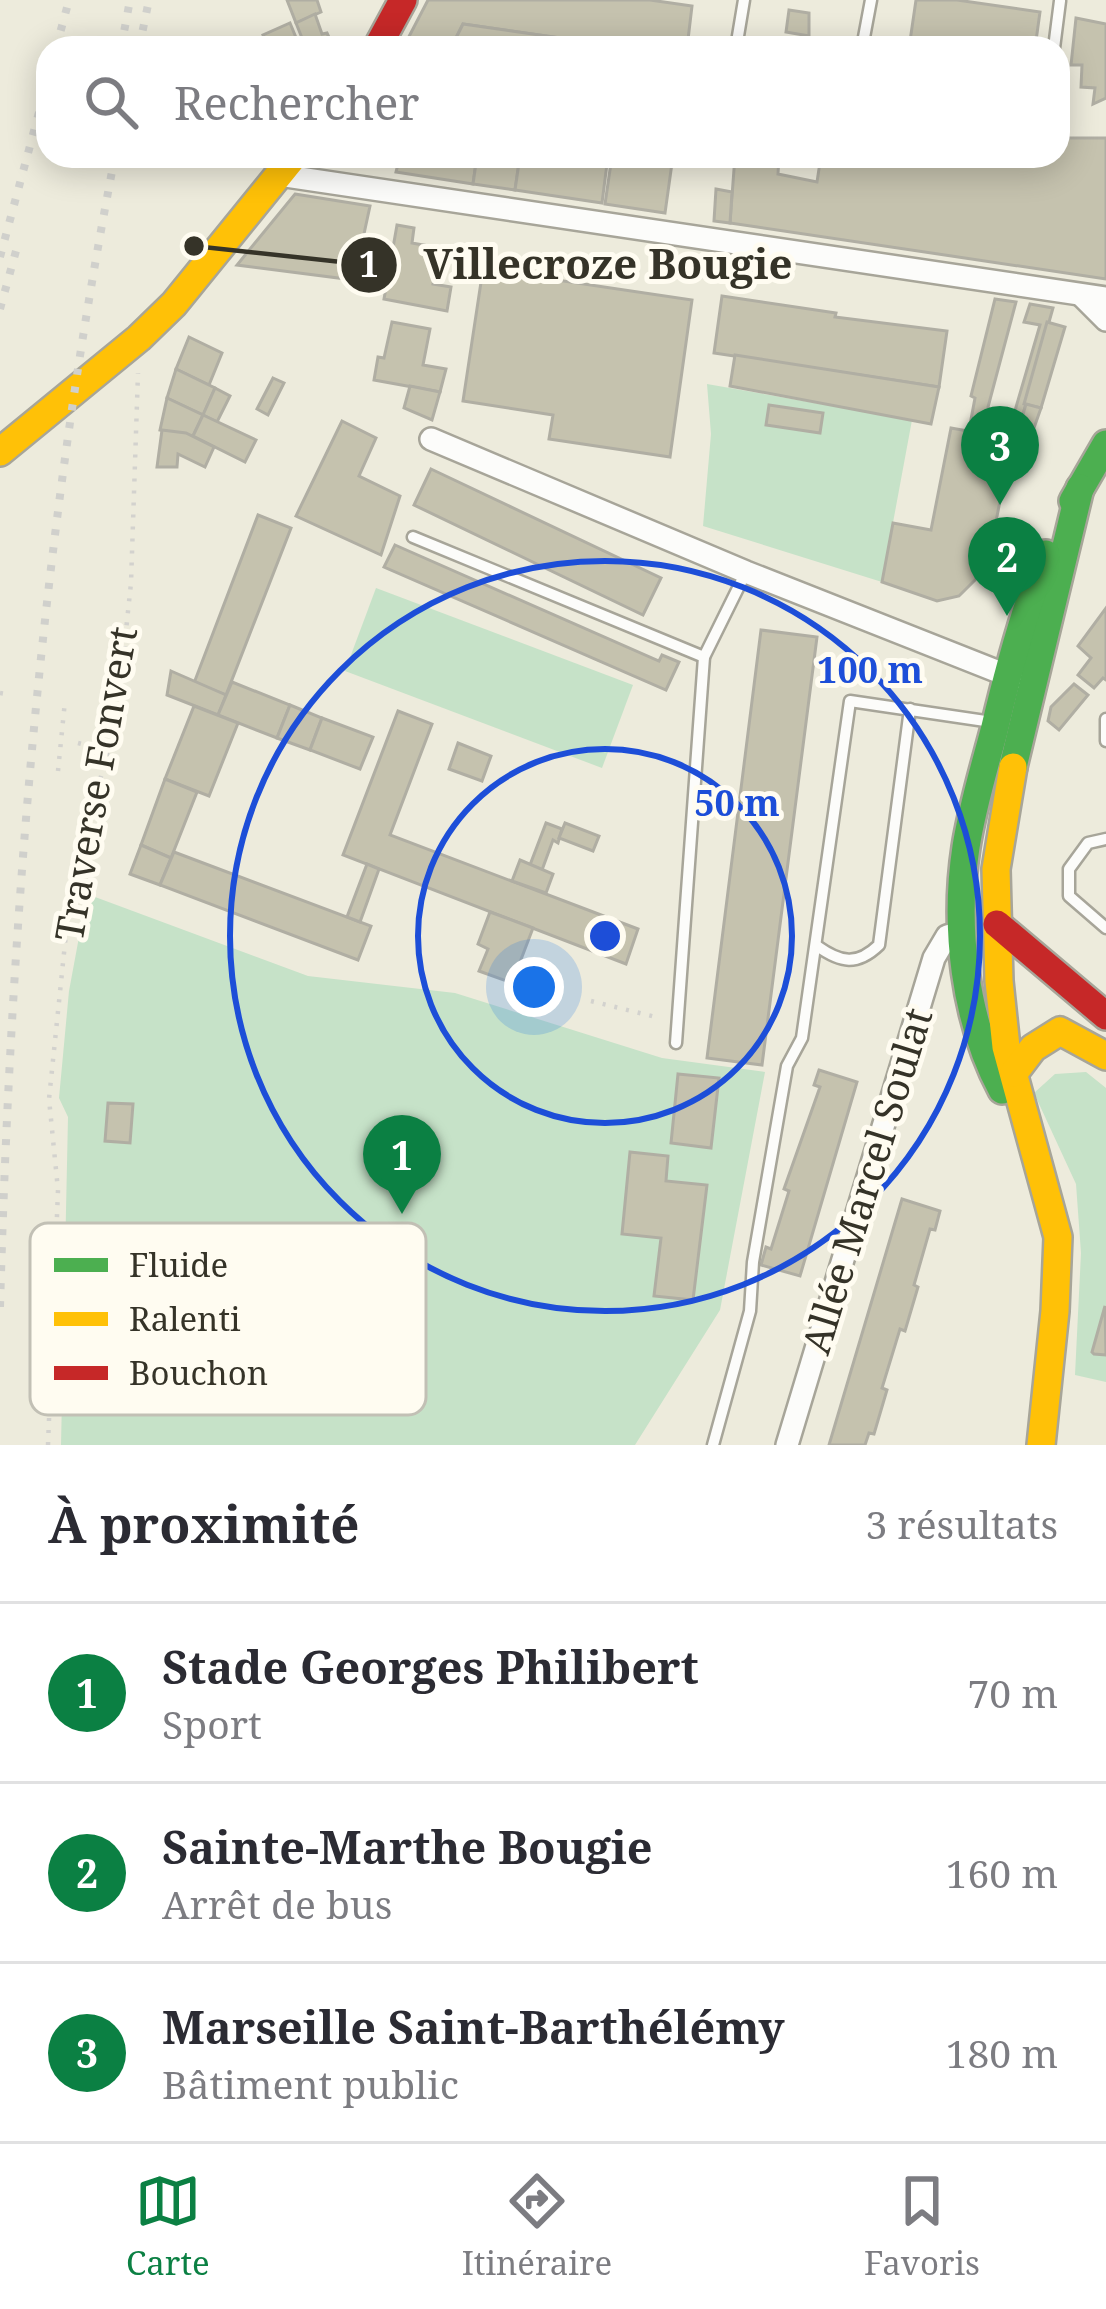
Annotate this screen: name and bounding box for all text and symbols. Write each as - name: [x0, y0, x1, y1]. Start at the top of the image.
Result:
- search box: [36, 36, 1070, 168]
- icon: search: [78, 69, 144, 135]
- text: Rechercher: [174, 72, 420, 133]
- callout: Villecroze Bougie: [339, 226, 817, 304]
- text: Villecroze Bougie: [423, 234, 793, 291]
- text: 1: [359, 239, 379, 288]
- pin: 3: [961, 406, 1039, 505]
- pin: 2: [968, 517, 1046, 616]
- street label: Traverse Fonvert: [41, 622, 148, 945]
- text: 100 m: [817, 645, 923, 694]
- text: 50 m: [694, 778, 780, 827]
- centre of rings: [584, 915, 626, 957]
- your location: [504, 957, 564, 1017]
- street label: Allée Marcel Soulat: [788, 1001, 943, 1360]
- pin: 1: [363, 1115, 441, 1214]
- legend: [30, 1223, 426, 1415]
- text: Fluide: [129, 1242, 228, 1287]
- text: Ralenti: [129, 1296, 241, 1341]
- text: Bouchon: [129, 1350, 268, 1395]
- text: À proximité: [48, 1488, 360, 1558]
- text: 3 résultats: [865, 1497, 1058, 1550]
- text: Stade Georges Philibert: [162, 1636, 699, 1697]
- text: 1: [76, 1666, 98, 1719]
- text: 70 m: [967, 1666, 1058, 1719]
- text: Sport: [162, 1697, 262, 1750]
- text: Sainte-Marthe Bougie: [162, 1816, 653, 1877]
- text: 2: [76, 1846, 98, 1899]
- text: 160 m: [946, 1846, 1058, 1899]
- text: Arrêt de bus: [162, 1877, 392, 1930]
- text: Marseille Saint-Barthélémy: [162, 1996, 785, 2057]
- text: 3: [76, 2026, 98, 2079]
- text: 180 m: [946, 2026, 1058, 2079]
- text: Bâtiment public: [162, 2057, 459, 2110]
- tab: Carte: [126, 2168, 210, 2285]
- tab: Itinéraire: [462, 2168, 612, 2285]
- tab: Favoris: [864, 2168, 980, 2285]

